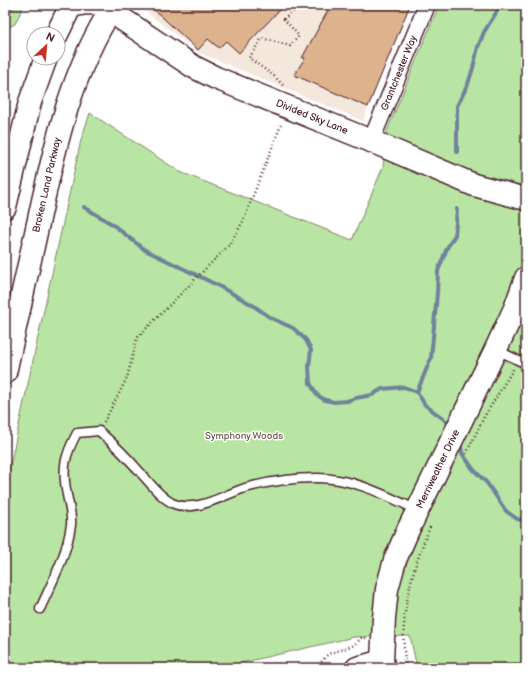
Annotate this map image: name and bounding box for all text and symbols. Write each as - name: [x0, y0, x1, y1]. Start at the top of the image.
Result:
- north arrow: [26, 26, 66, 66]
- text: N: [44, 30, 57, 45]
- street label: Grantchester Way: [378, 33, 420, 112]
- street label: Divided Sky Lane: [274, 97, 350, 137]
- street label: Broken Land Parkway: [30, 136, 64, 234]
- street label: Merriweather Drive: [414, 427, 462, 511]
- park label: Symphony Woods: [205, 430, 283, 442]

